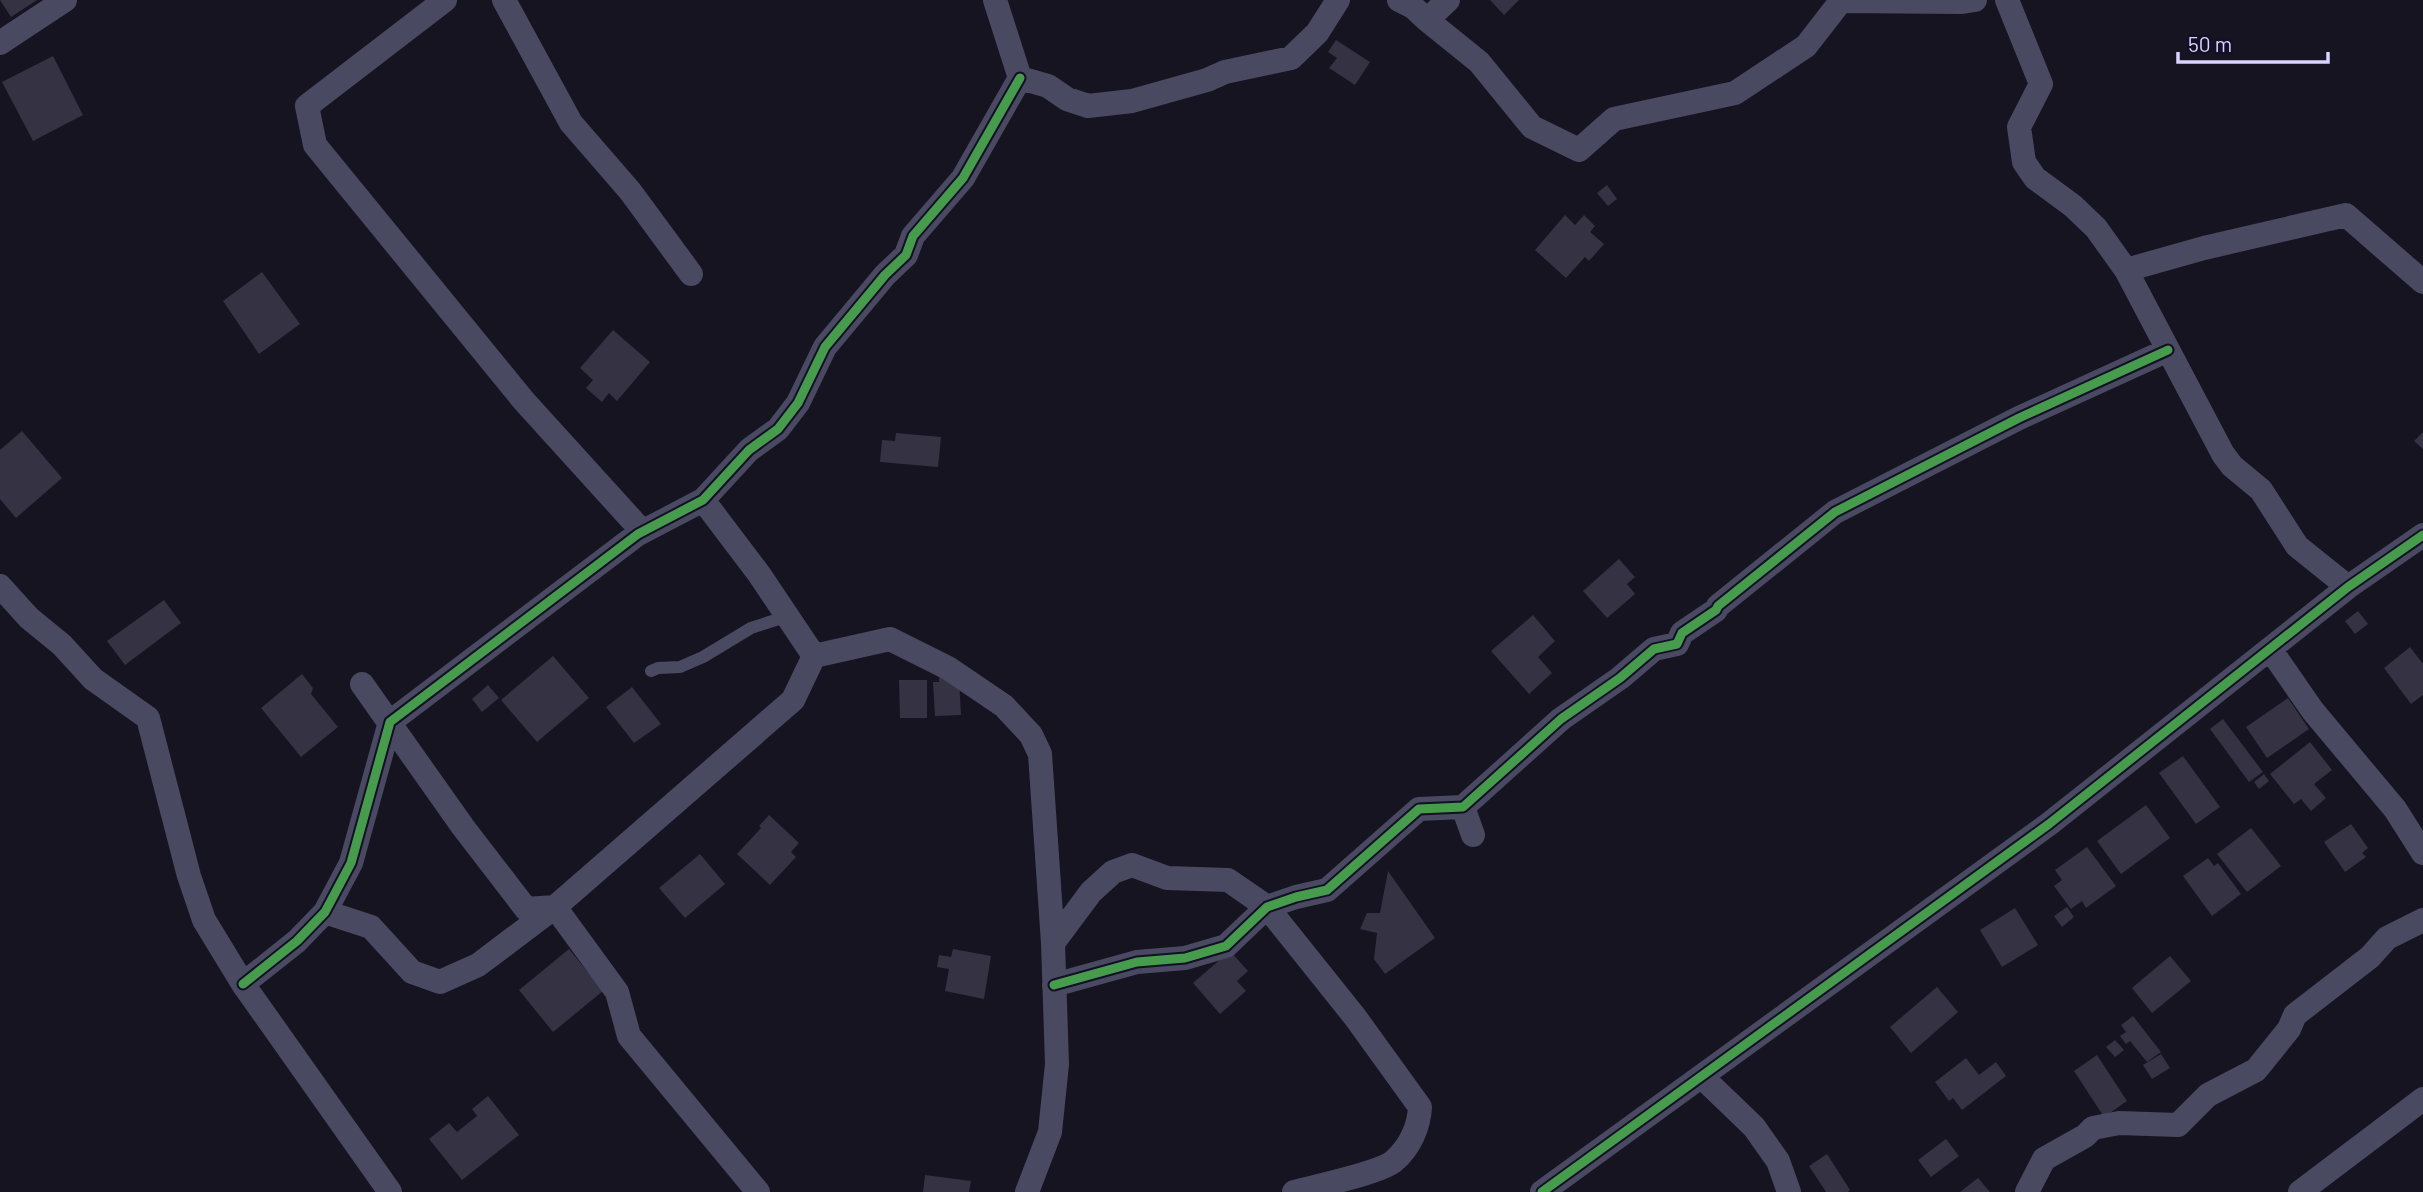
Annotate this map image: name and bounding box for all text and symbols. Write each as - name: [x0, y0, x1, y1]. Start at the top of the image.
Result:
- scale bar: [2178, 21, 2328, 65]
- text: 50 m: [2188, 31, 2232, 56]

